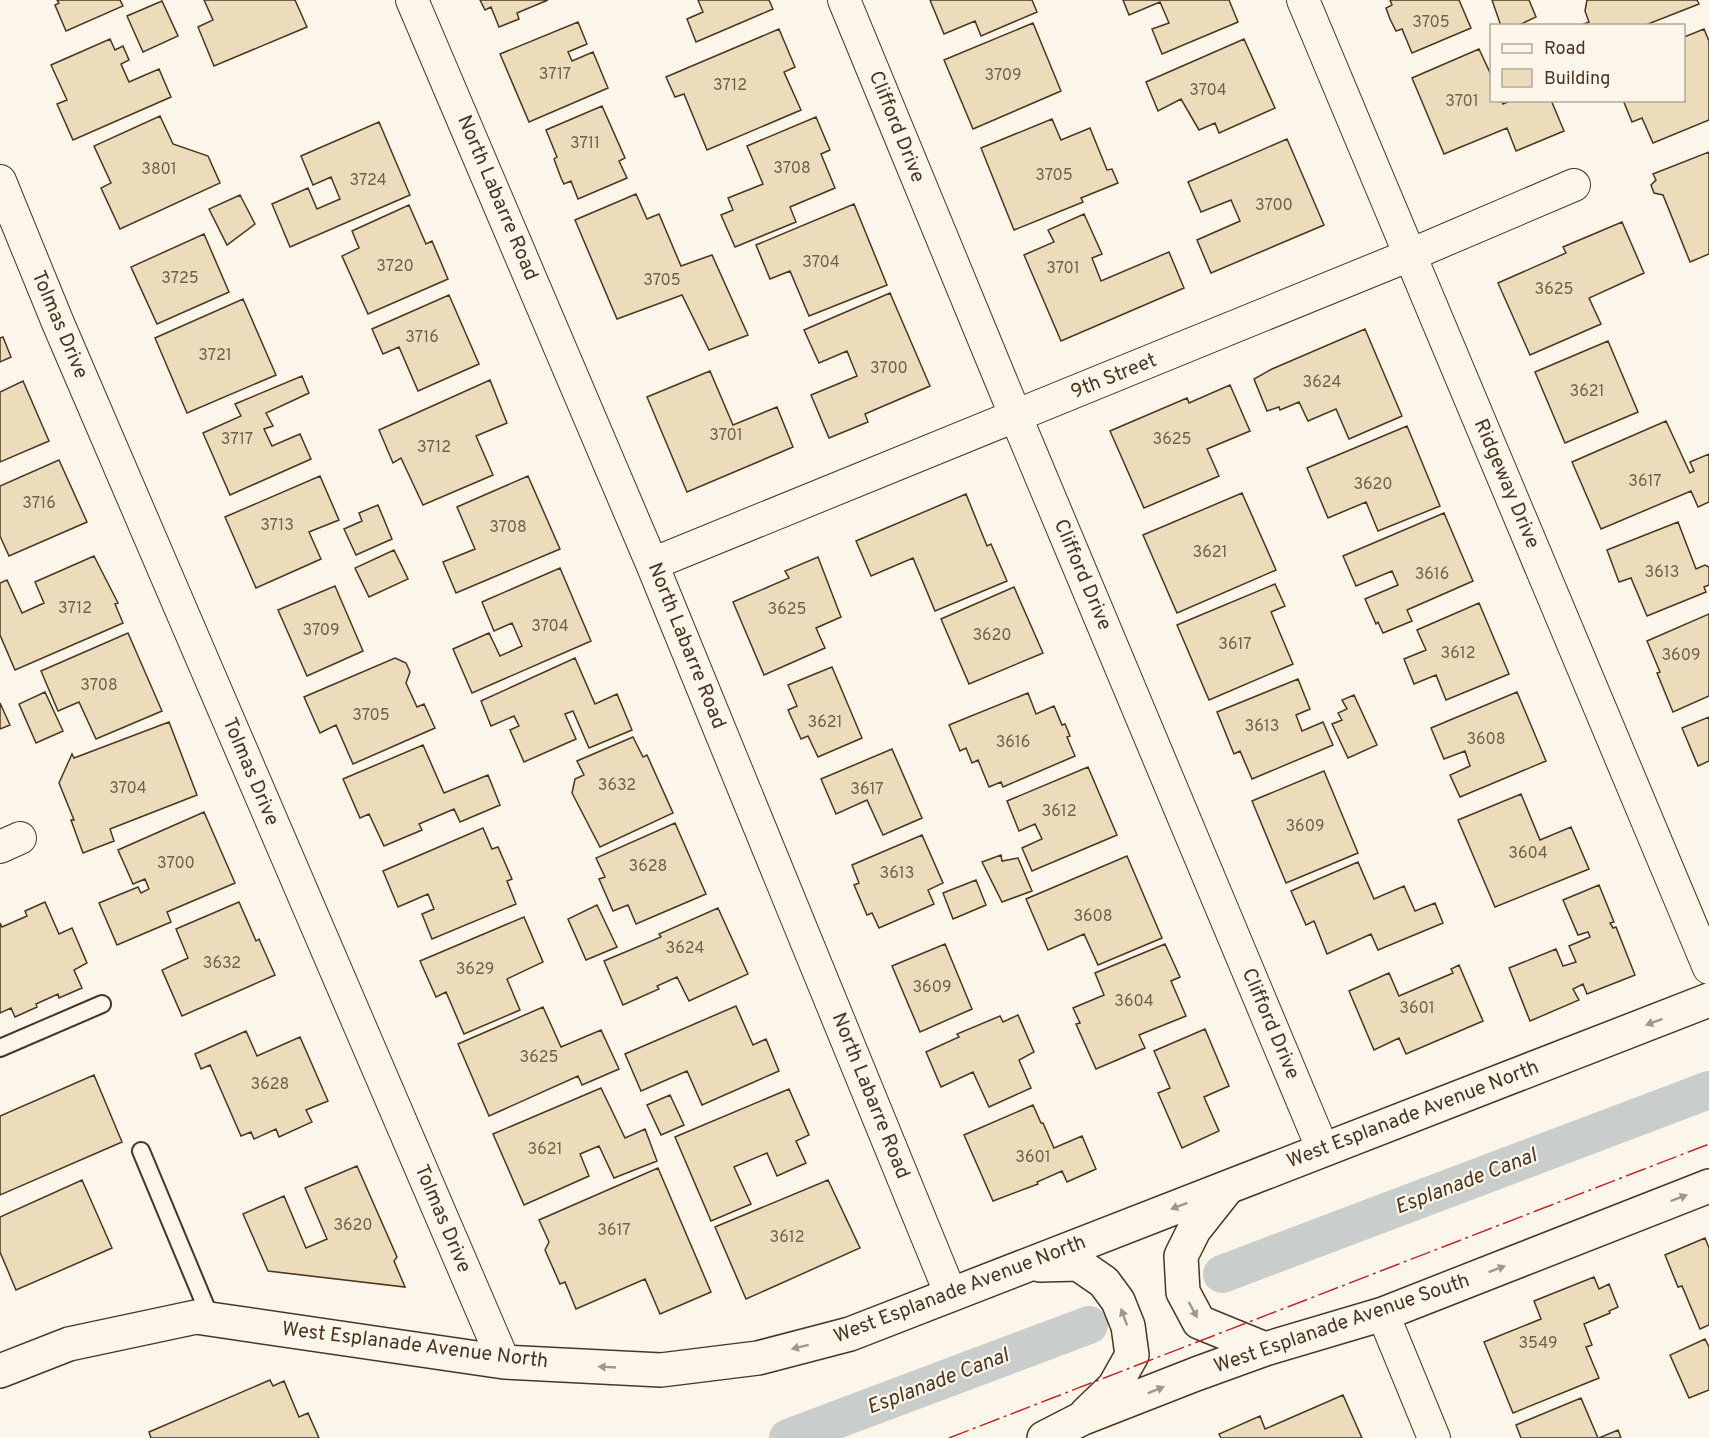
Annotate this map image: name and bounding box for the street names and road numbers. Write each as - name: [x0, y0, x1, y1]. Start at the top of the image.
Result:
- street label: Clifford Drive: [862, 67, 930, 187]
- street label: North Labarre Road: [450, 111, 544, 285]
- street label: Tolmas Drive: [25, 267, 93, 383]
- street label: 9th Street: [1067, 348, 1161, 406]
- street label: Ridgeway Drive: [1467, 415, 1545, 553]
- street label: Clifford Drive: [1047, 515, 1117, 635]
- street label: North Labarre Road: [641, 559, 731, 733]
- street label: Tolmas Drive: [216, 714, 284, 830]
- street label: Clifford Drive: [1235, 964, 1305, 1084]
- street label: North Labarre Road: [825, 1009, 915, 1183]
- street label: West Esplanade Avenue North: [1283, 1055, 1543, 1175]
- street label: Tolmas Drive: [408, 1161, 476, 1277]
- street label: West Esplanade Avenue North: [830, 1230, 1090, 1350]
- street label: West Esplanade Avenue South: [1211, 1268, 1473, 1380]
- street label: West Esplanade Avenue North: [280, 1317, 550, 1375]

